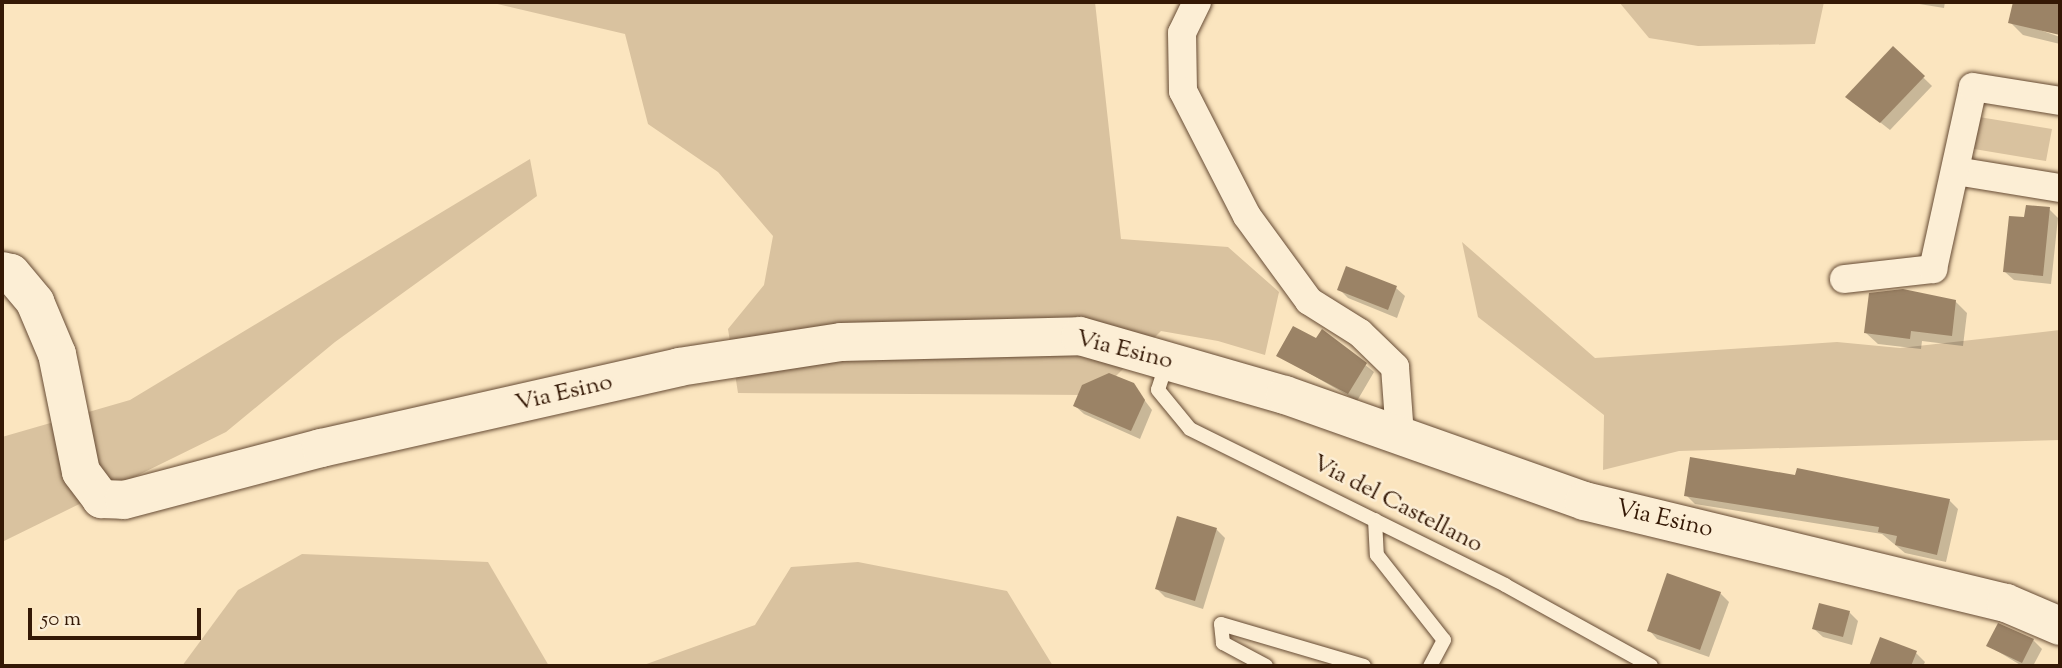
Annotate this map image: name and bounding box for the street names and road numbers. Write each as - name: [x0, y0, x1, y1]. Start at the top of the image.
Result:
- street label: Via Esino: [1073, 325, 1175, 377]
- street label: Via Esino: [513, 369, 615, 419]
- street label: Via del Castellano: [1307, 450, 1487, 560]
- street label: Via Esino: [1613, 495, 1715, 545]

